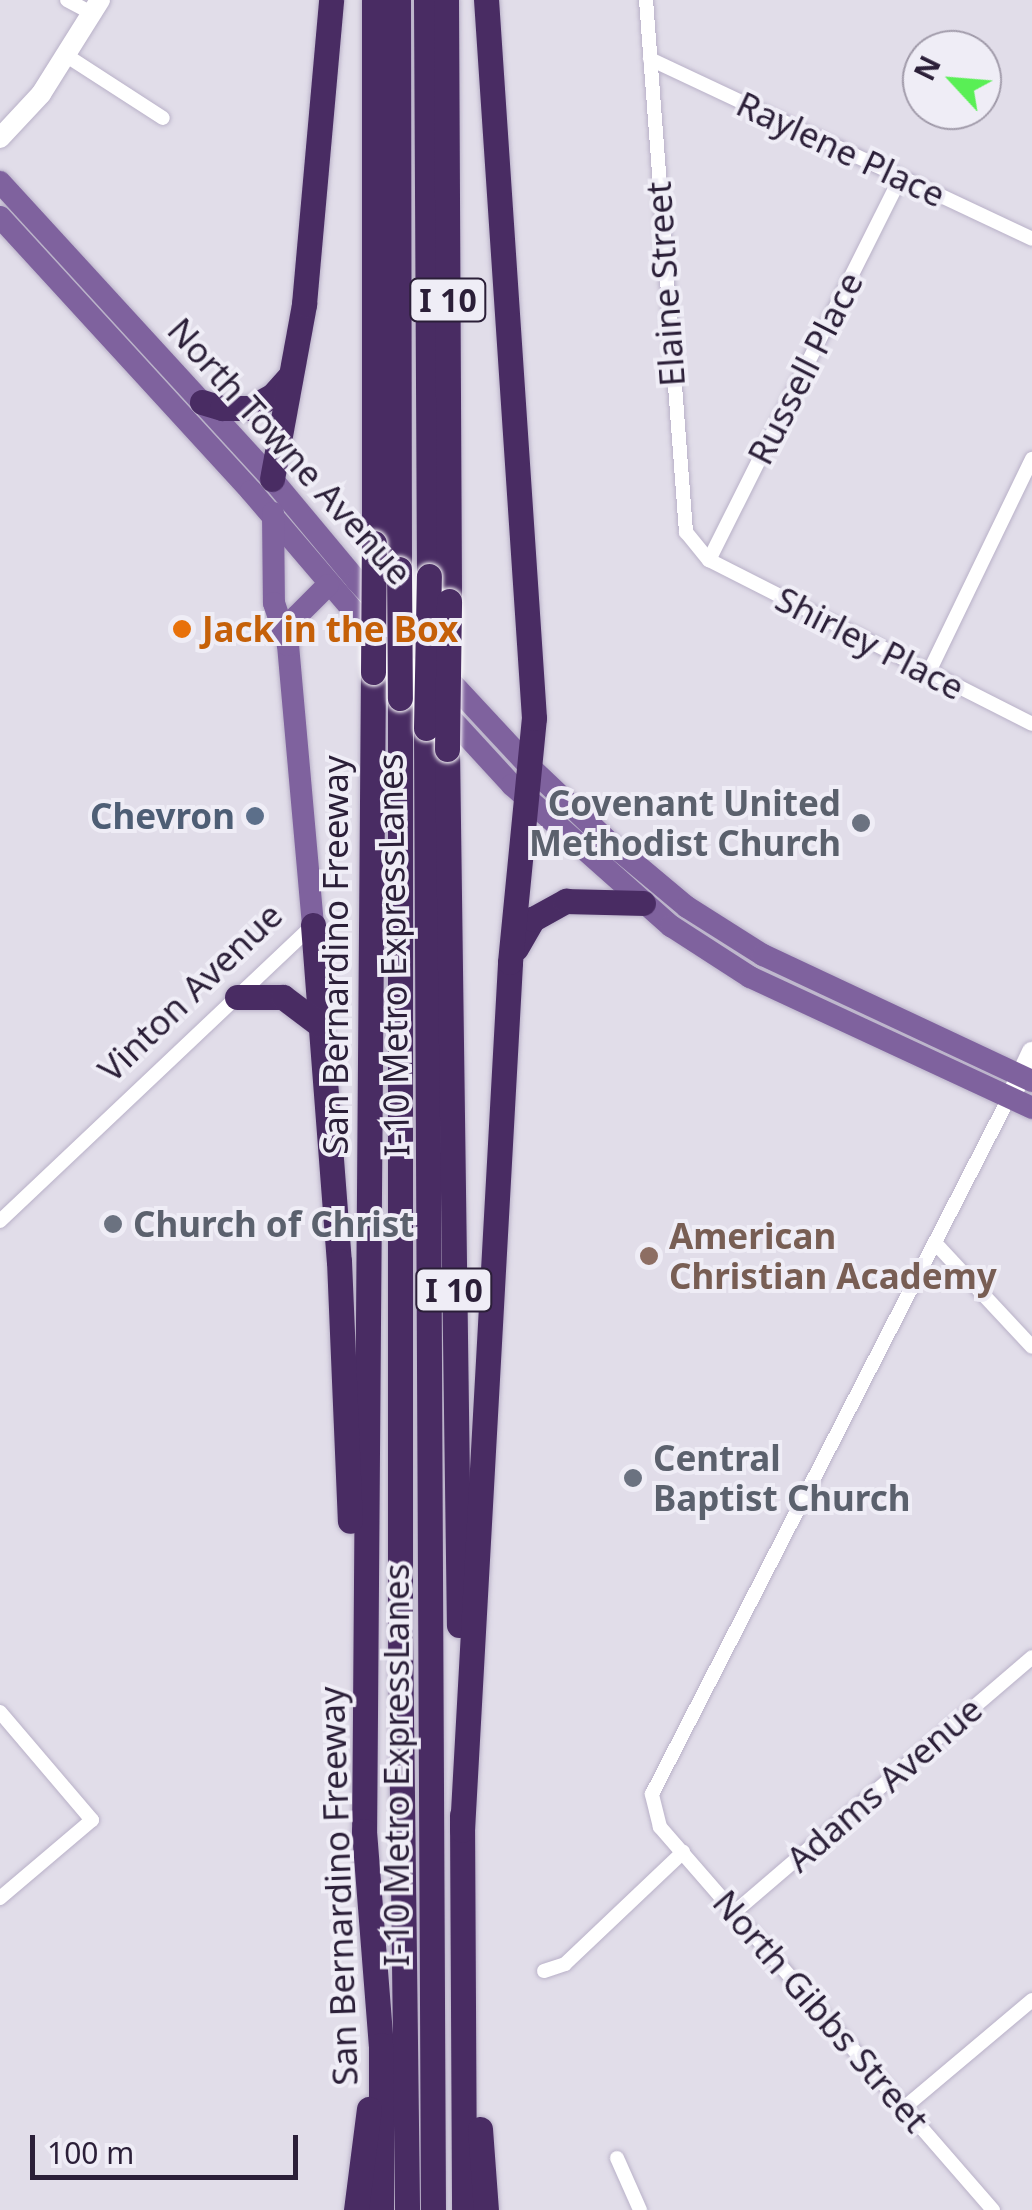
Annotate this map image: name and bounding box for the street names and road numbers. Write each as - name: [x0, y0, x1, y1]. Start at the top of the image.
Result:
- street label: Raylene Place: [730, 82, 952, 216]
- street label: Elaine Street: [637, 180, 693, 388]
- street label: Russell Place: [739, 265, 871, 471]
- road number: I 10: [408, 273, 488, 327]
- street label: North Towne Avenue: [159, 309, 421, 593]
- street label: Shirley Place: [769, 578, 971, 708]
- street label: I-10 Metro ExpressLanes: [368, 753, 418, 1157]
- street label: San Bernardino Freeway: [314, 755, 356, 1155]
- street label: Vinton Avenue: [89, 894, 291, 1090]
- road number: I 10: [414, 1263, 494, 1317]
- street label: I-10 Metro ExpressLanes: [375, 1563, 417, 1967]
- street label: San Bernardino Freeway: [310, 1686, 366, 2086]
- street label: Adams Avenue: [778, 1688, 990, 1880]
- street label: North Gibbs Street: [705, 1881, 937, 2141]

